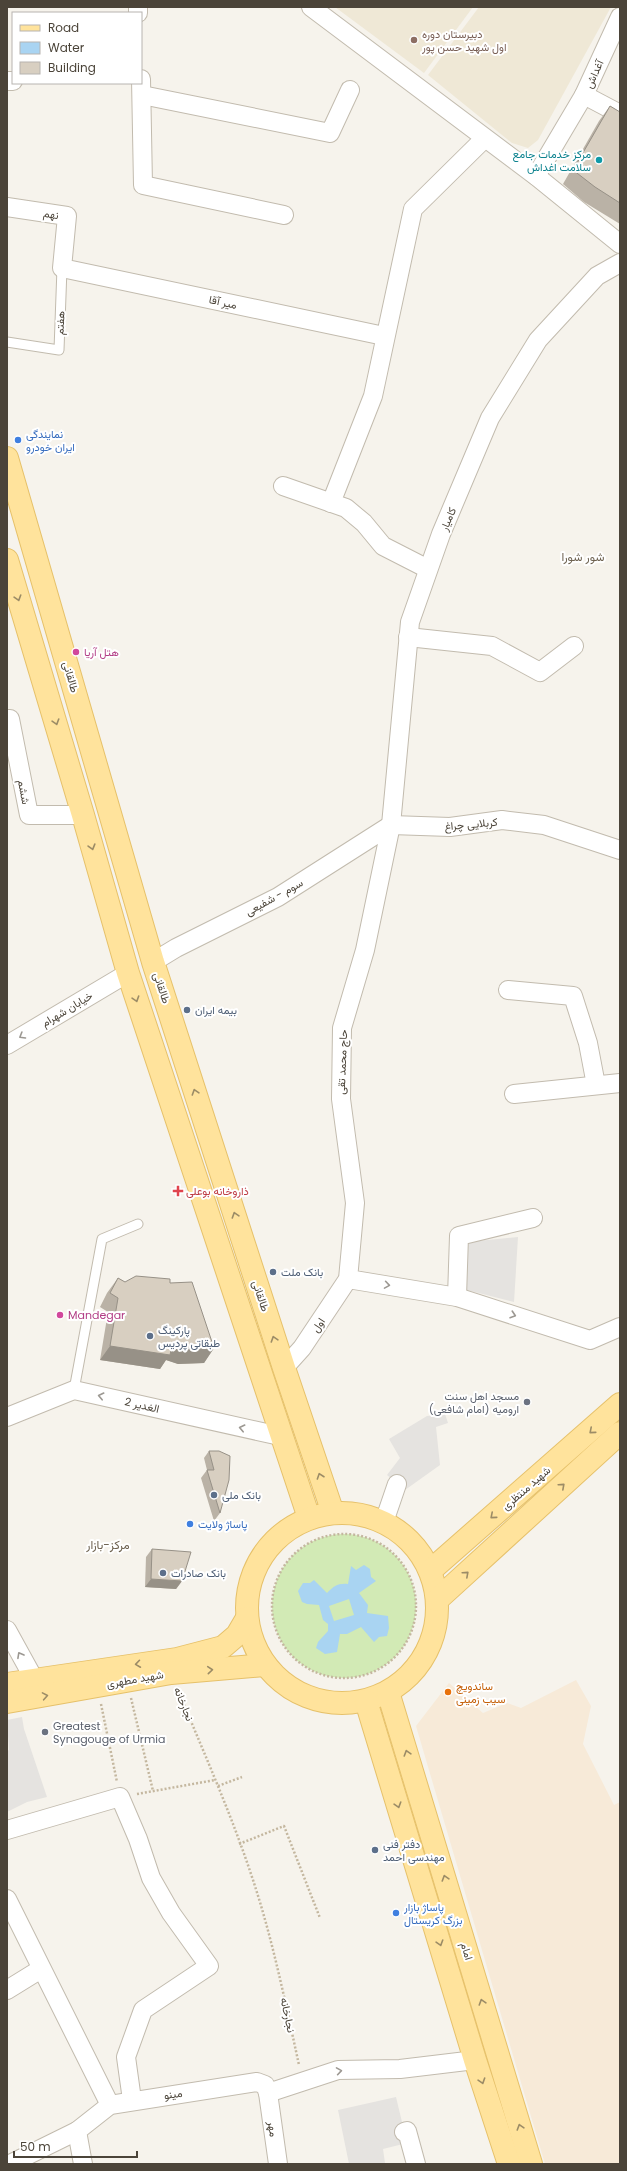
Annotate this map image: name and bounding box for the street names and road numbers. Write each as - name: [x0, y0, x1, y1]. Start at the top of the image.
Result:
- street label: آغداش: [581, 56, 608, 91]
- street label: نهم: [42, 205, 60, 223]
- street label: میر آقا: [208, 291, 239, 313]
- street label: هفتم: [52, 310, 68, 335]
- street label: کامیار: [436, 505, 460, 534]
- street label: طالقانی: [59, 659, 83, 695]
- street label: ششم: [14, 778, 34, 806]
- street label: کربلایی چراغ: [444, 814, 498, 834]
- street label: سوم - شفیعی: [242, 874, 306, 919]
- street label: طالقانی: [149, 970, 175, 1006]
- street label: خیابان شهرام: [38, 987, 96, 1031]
- street label: حاج محمد تقی: [333, 1029, 351, 1095]
- street label: طالقانی: [248, 1278, 274, 1314]
- street label: اول: [307, 1315, 329, 1335]
- street label: 2 الغدیر: [123, 1393, 161, 1417]
- street label: شهید منتظری: [498, 1462, 554, 1514]
- street label: شهید مطهری: [105, 1666, 165, 1692]
- street label: نجارخانه: [170, 1685, 198, 1723]
- street label: امام: [457, 1940, 477, 1962]
- street label: نجارخانه: [276, 1996, 300, 2034]
- street label: مینو: [163, 2085, 183, 2103]
- street label: مهر: [264, 2119, 282, 2138]

